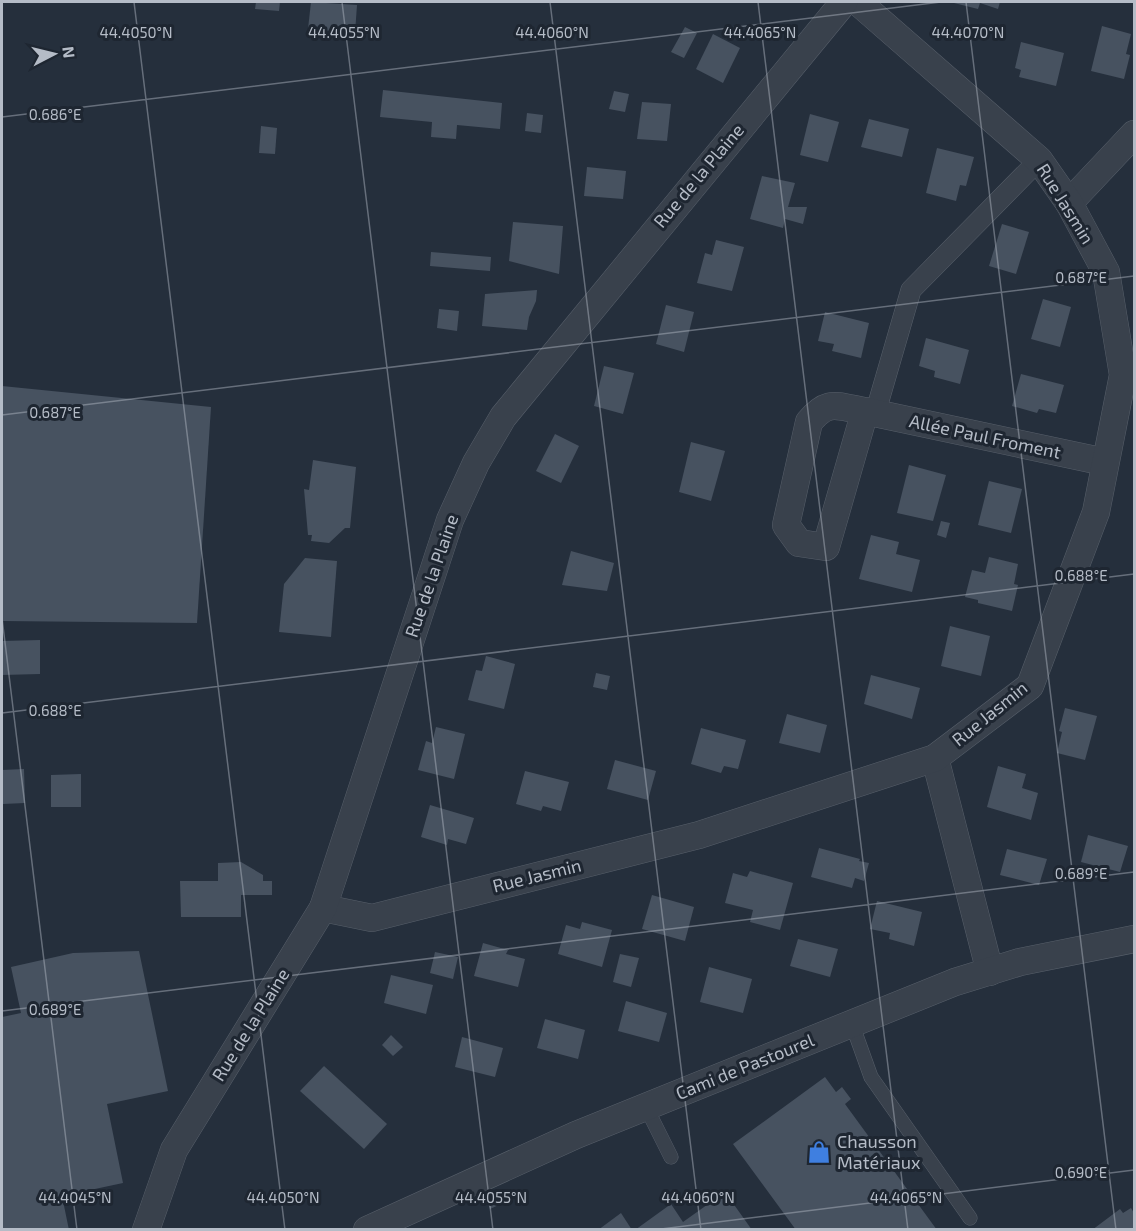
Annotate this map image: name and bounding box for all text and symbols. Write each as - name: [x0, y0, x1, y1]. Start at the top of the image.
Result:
- text: 44.4050°N: [99, 23, 173, 41]
- text: 44.4055°N: [308, 23, 380, 41]
- text: 44.4060°N: [515, 23, 589, 41]
- text: 44.4065°N: [724, 23, 796, 41]
- text: 44.4070°N: [932, 23, 1004, 41]
- north arrow: [24, 24, 84, 84]
- text: N: [59, 45, 80, 59]
- text: 0.686°E: [29, 105, 81, 123]
- street label: Rue de la Plaine: [648, 119, 748, 232]
- street label: Rue Jasmin: [1033, 159, 1099, 248]
- text: 0.687°E: [1055, 268, 1107, 286]
- text: 0.687°E: [29, 403, 81, 421]
- street label: Allée Paul Froment: [908, 409, 1063, 463]
- street label: Rue de la Plaine: [400, 511, 462, 640]
- text: 0.688°E: [1054, 566, 1108, 584]
- street label: Rue Jasmin: [947, 676, 1031, 750]
- text: 0.688°E: [28, 701, 82, 719]
- street label: Rue Jasmin: [490, 853, 583, 897]
- text: 0.689°E: [1055, 864, 1107, 882]
- street label: Rue de la Plaine: [207, 964, 294, 1085]
- text: 0.689°E: [29, 1000, 81, 1018]
- street label: Cami de Pastourel: [672, 1028, 818, 1104]
- place label: Chausson Matériaux: [837, 1130, 921, 1173]
- shop icon: Chausson Matériaux: [806, 1139, 832, 1165]
- text: 0.690°E: [1055, 1163, 1107, 1181]
- text: 44.4045°N: [38, 1188, 112, 1206]
- text: 44.4050°N: [246, 1188, 320, 1206]
- text: 44.4055°N: [455, 1188, 527, 1206]
- text: 44.4060°N: [661, 1188, 735, 1206]
- text: 44.4065°N: [870, 1188, 942, 1206]

